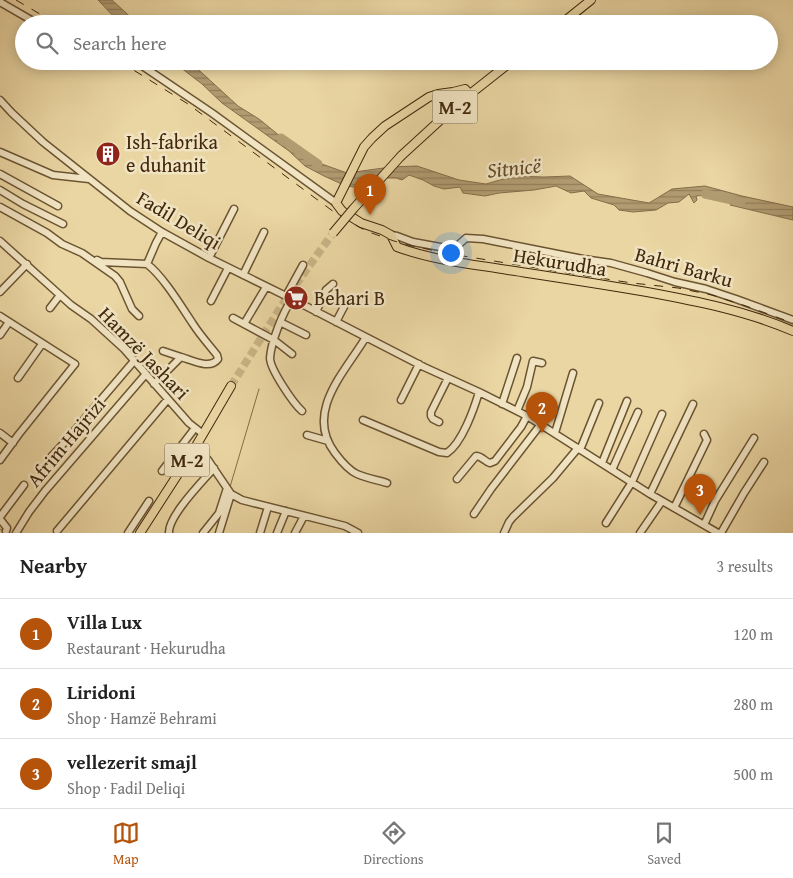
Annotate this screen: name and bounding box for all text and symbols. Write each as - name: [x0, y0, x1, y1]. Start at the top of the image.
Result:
- search box: [15, 15, 778, 70]
- icon: search: [33, 29, 61, 57]
- text: Search here: [73, 29, 167, 57]
- road number: M-2: [432, 90, 478, 124]
- place label: Ish-fabrika e duhanit: [126, 127, 218, 179]
- building icon: Ish-fabrika e duhanit: [95, 141, 121, 167]
- water label: Sitnicë: [485, 149, 543, 186]
- pin: 1: [354, 174, 386, 215]
- street label: Fadil Deliqi: [132, 183, 227, 256]
- street label: Bahri Barku: [632, 239, 737, 294]
- your location: [438, 240, 464, 266]
- street label: Hekurudha: [511, 240, 609, 283]
- place label: Behari B: [314, 283, 385, 312]
- supermarket icon: Behari B: [283, 285, 309, 311]
- street label: Hamzë Jashari: [92, 299, 197, 406]
- street label: Afrim Hajrizi: [19, 390, 112, 493]
- pin: 2: [526, 392, 558, 433]
- road number: M-2: [164, 444, 210, 476]
- pin: 3: [684, 474, 716, 515]
- text: Nearby: [20, 550, 87, 581]
- text: 3 results: [716, 554, 773, 578]
- text: Villa Lux: [67, 608, 142, 636]
- text: 1: [32, 622, 40, 646]
- text: 120 m: [733, 622, 773, 646]
- text: Restaurant · Hekurudha: [67, 636, 226, 660]
- text: Liridoni: [67, 678, 136, 706]
- text: 2: [32, 692, 40, 716]
- text: 280 m: [733, 692, 773, 716]
- text: Shop · Hamzë Behrami: [67, 706, 217, 730]
- text: vellezerit smajl: [67, 748, 197, 776]
- text: 3: [32, 762, 40, 786]
- text: 500 m: [733, 762, 773, 786]
- text: Shop · Fadil Deliqi: [67, 776, 185, 800]
- tab: Map: [112, 819, 140, 869]
- tab: Directions: [363, 819, 424, 869]
- tab: Saved: [647, 819, 681, 869]

